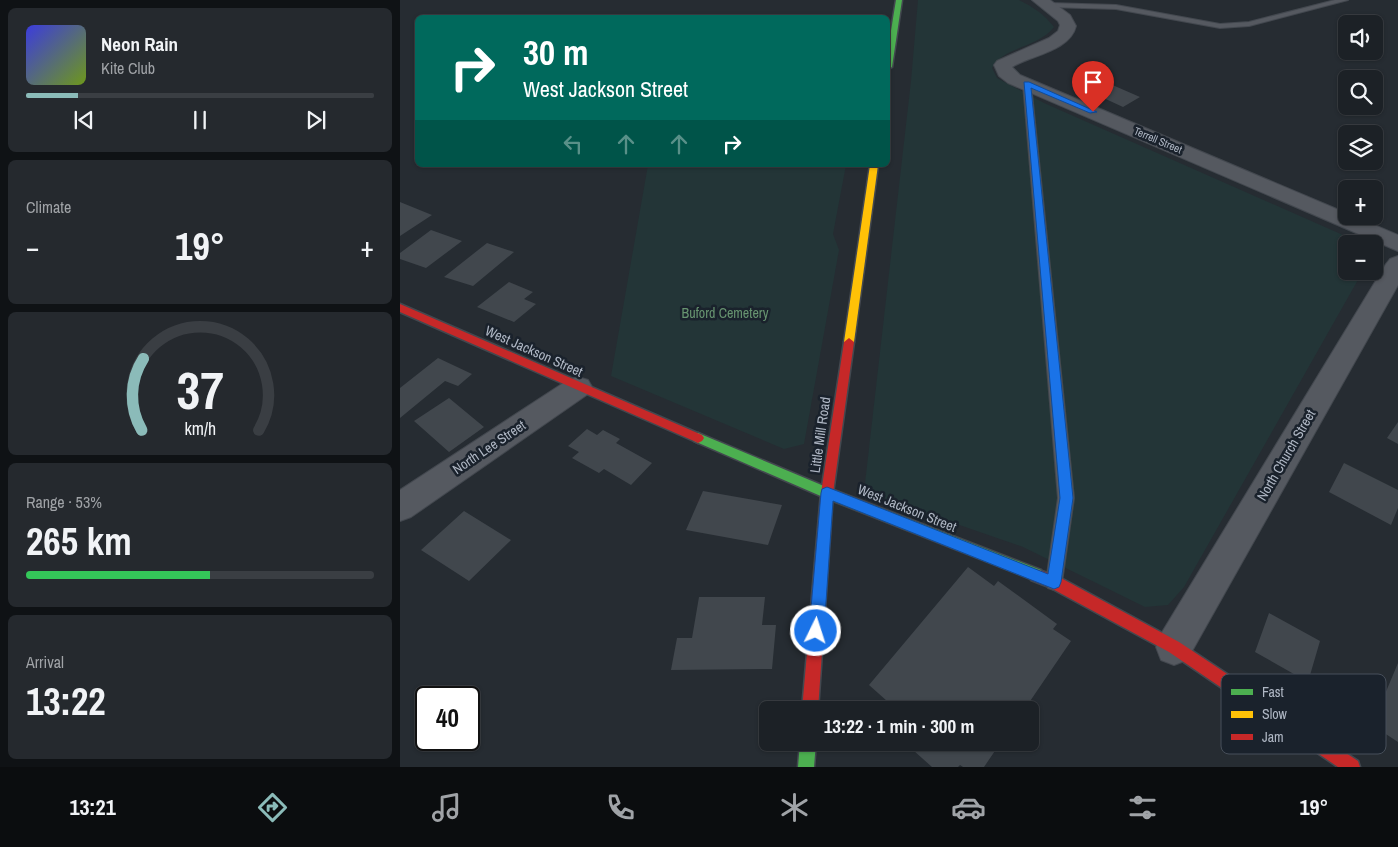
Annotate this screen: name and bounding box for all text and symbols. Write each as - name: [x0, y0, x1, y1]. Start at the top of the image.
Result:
- map controls: [1338, 15, 1383, 280]
- button: sound: [1338, 15, 1383, 60]
- text: 30 m: [523, 29, 588, 76]
- text: Neon Rain: [101, 31, 178, 57]
- icon: right: [440, 35, 505, 100]
- text: Kite Club: [101, 57, 155, 79]
- pin: [1072, 61, 1114, 112]
- icon: arrive: [1079, 68, 1107, 96]
- button: search: [1338, 70, 1383, 115]
- text: West Jackson Street: [523, 74, 688, 104]
- icon: previous: [70, 106, 98, 134]
- icon: pause: [186, 106, 214, 134]
- icon: next: [302, 106, 330, 134]
- street label: Terrell Street: [1132, 124, 1185, 157]
- button: layers: [1338, 125, 1383, 170]
- icon: left: [559, 130, 587, 158]
- icon: ahead: [612, 130, 640, 158]
- icon: ahead: [665, 130, 693, 158]
- icon: right: [718, 130, 746, 158]
- button: +: [1338, 180, 1383, 225]
- text: Climate: [26, 196, 71, 218]
- text: 19°: [175, 221, 225, 272]
- text: −: [26, 228, 39, 266]
- text: +: [361, 228, 374, 266]
- button: −: [1338, 235, 1383, 280]
- park label: Buford Cemetery: [682, 304, 769, 322]
- street label: West Jackson Street: [482, 321, 586, 381]
- text: 37: [176, 355, 224, 425]
- street label: Little Mill Road: [806, 396, 834, 474]
- street label: North Church Street: [1253, 406, 1319, 504]
- street label: North Lee Street: [449, 416, 529, 478]
- text: km/h: [184, 417, 216, 441]
- street label: West Jackson Street: [855, 480, 959, 536]
- text: Range · 53%: [26, 491, 102, 513]
- text: 265 km: [26, 516, 132, 567]
- position arrow: [789, 604, 841, 656]
- text: Arrival: [26, 651, 64, 673]
- legend: [1221, 674, 1386, 754]
- text: 13:22: [26, 676, 106, 727]
- text: Fast: [1262, 683, 1284, 701]
- speed limit sign: 40: [415, 686, 480, 751]
- text: Slow: [1262, 705, 1288, 723]
- text: 13:22 · 1 min · 300 m: [824, 713, 974, 739]
- text: Jam: [1262, 728, 1284, 746]
- icon: directions: [255, 790, 290, 825]
- icon: music: [429, 790, 464, 825]
- icon: phone: [603, 790, 638, 825]
- icon: climate: [777, 790, 812, 825]
- icon: car: [951, 790, 986, 825]
- icon: filters: [1125, 790, 1160, 825]
- text: 13:21: [70, 792, 116, 822]
- text: 19°: [1299, 792, 1328, 822]

